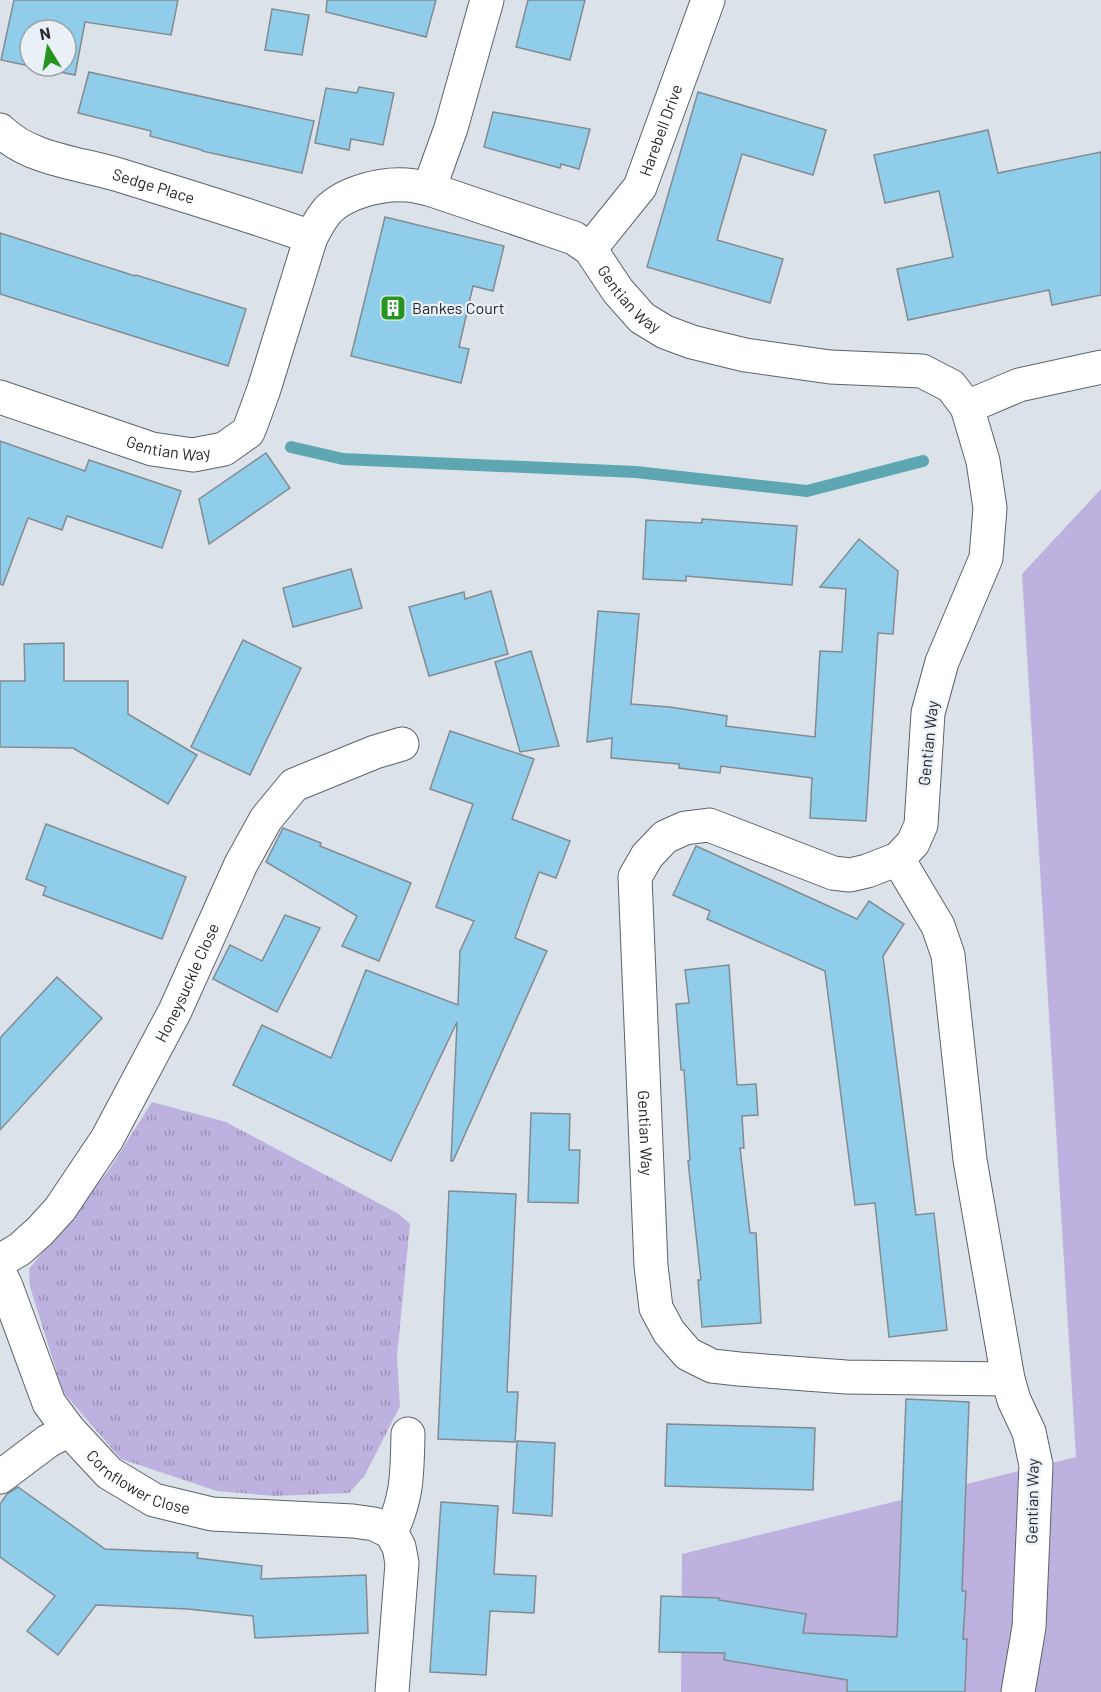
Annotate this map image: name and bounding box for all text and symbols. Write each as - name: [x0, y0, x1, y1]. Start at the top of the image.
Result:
- north arrow: [18, 18, 78, 78]
- text: N: [38, 22, 52, 43]
- street label: Harebell Drive: [635, 82, 686, 179]
- street label: Sedge Place: [110, 164, 197, 207]
- street label: Gentian Way: [594, 261, 665, 337]
- building icon: Bankes Court: [378, 293, 408, 323]
- place label: Bankes Court: [412, 298, 505, 317]
- street label: Gentian Way: [124, 431, 213, 464]
- street label: Gentian Way: [914, 699, 941, 787]
- street label: Honeysuckle Close: [150, 920, 222, 1045]
- street label: Gentian Way: [635, 1090, 657, 1177]
- street label: Cornflower Close: [83, 1445, 192, 1517]
- street label: Gentian Way: [1021, 1457, 1042, 1544]

